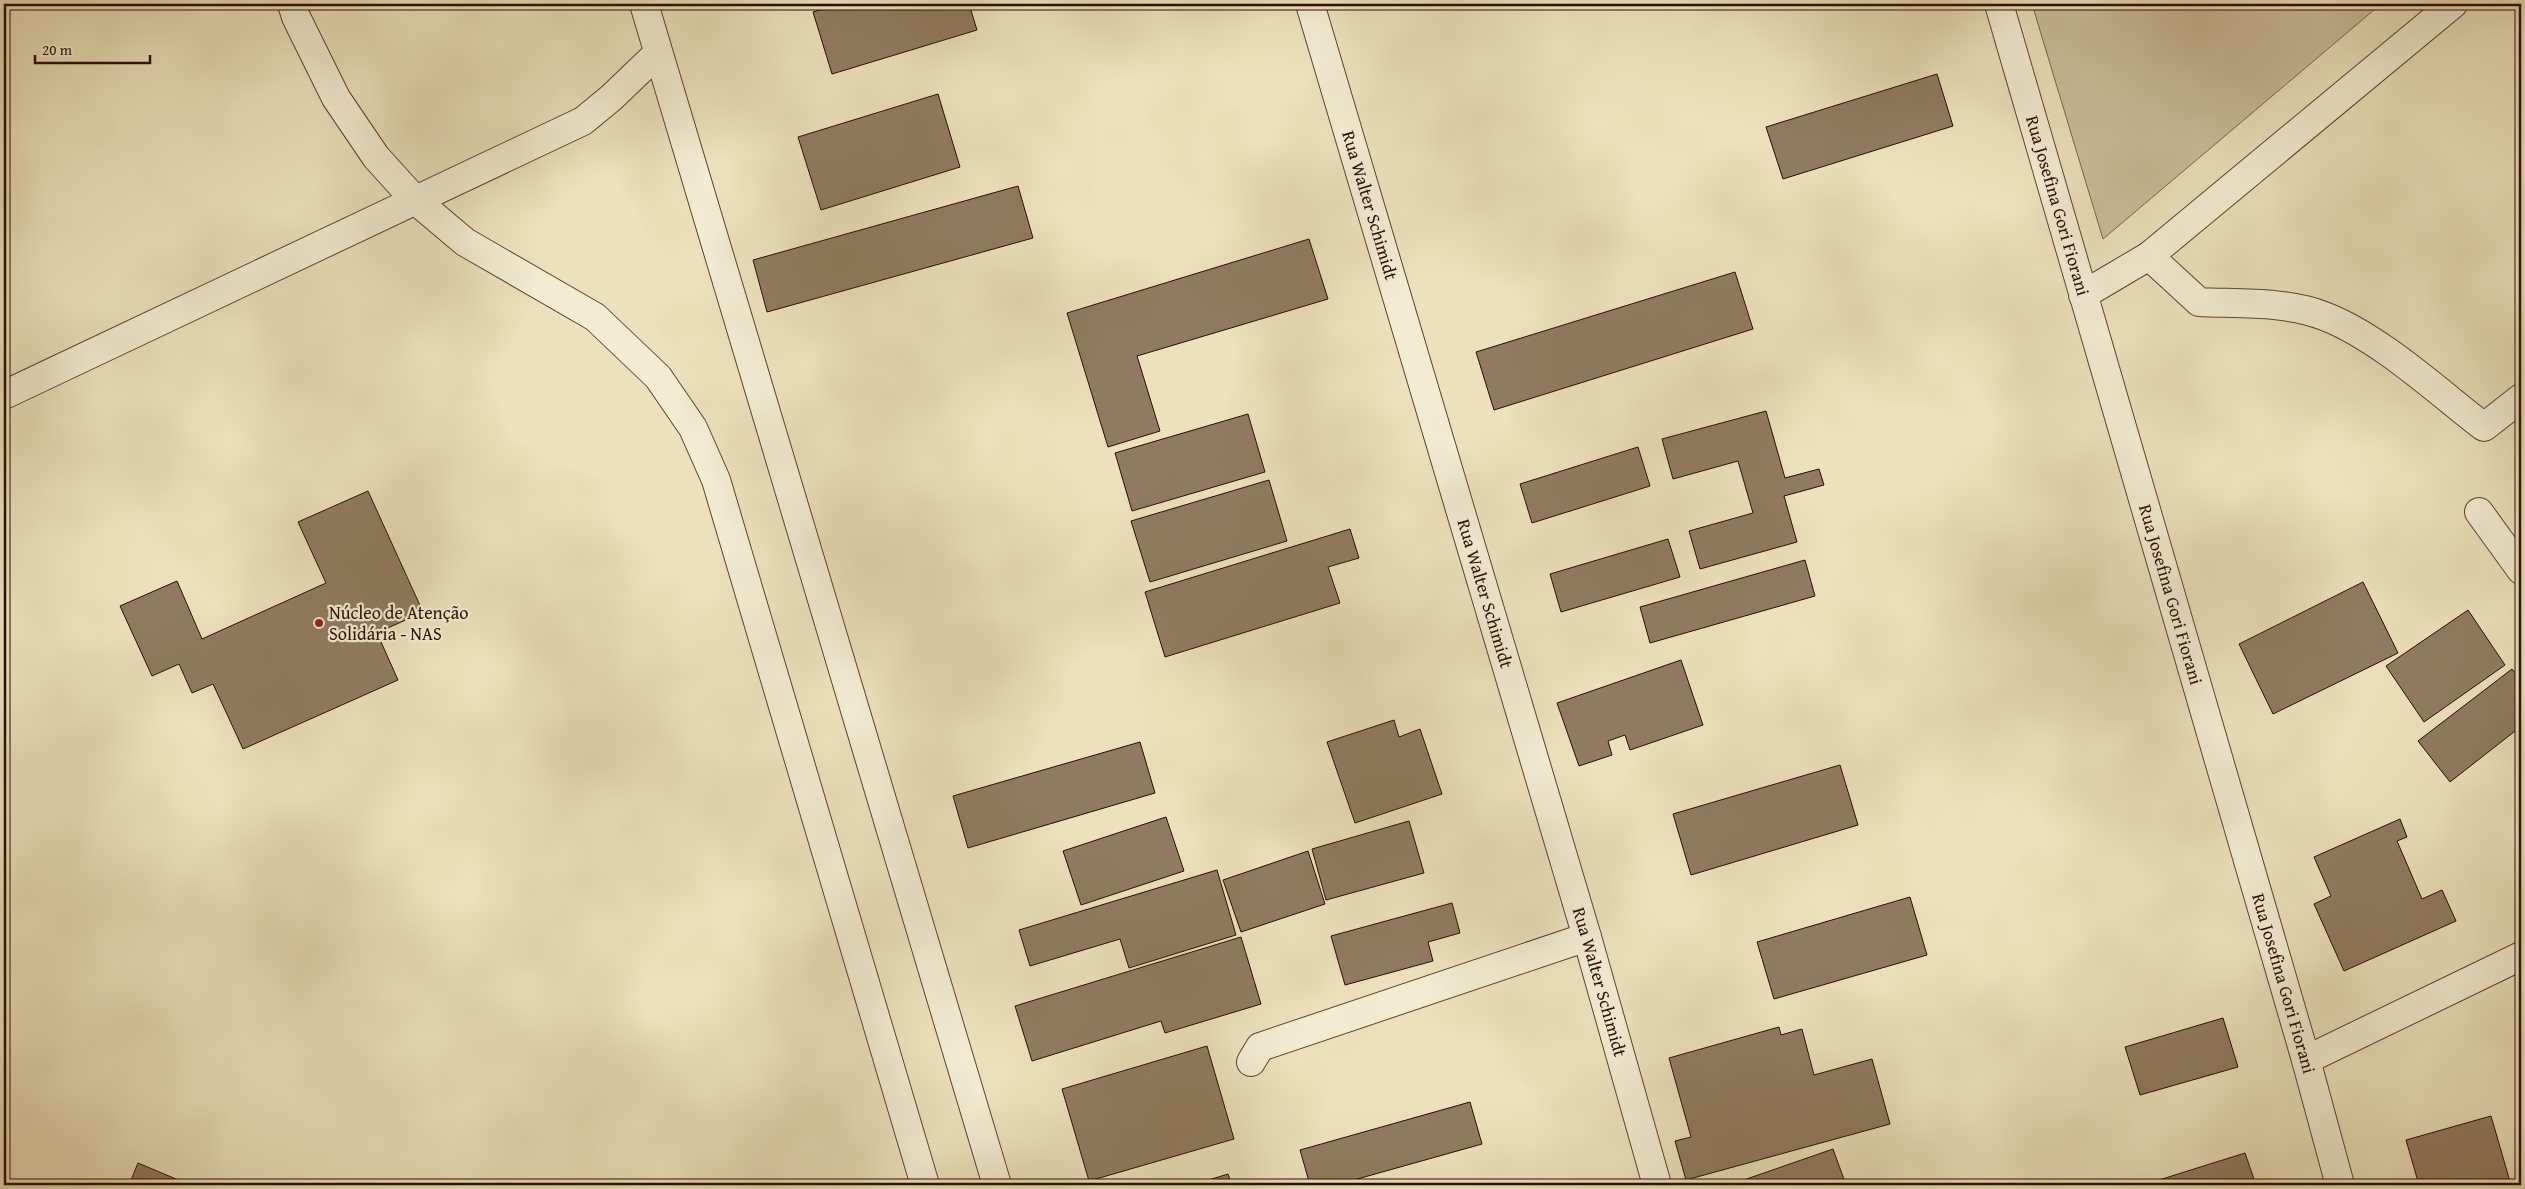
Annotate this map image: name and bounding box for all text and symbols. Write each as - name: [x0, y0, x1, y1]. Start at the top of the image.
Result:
- scale bar: [35, 32, 150, 64]
- text: 20 m: [42, 39, 73, 60]
- street label: Rua Josefina Gori Fiorani: [2019, 112, 2097, 299]
- street label: Rua Walter Schimidt: [1335, 127, 1405, 284]
- street label: Rua Josefina Gori Fiorani: [2132, 501, 2210, 688]
- street label: Rua Walter Schimidt: [1451, 516, 1521, 672]
- place label: Núcleo de Atenção Solidária - NAS: [329, 599, 468, 647]
- marker: Núcleo de Atenção Solidária - NAS: [313, 617, 325, 629]
- street label: Rua Josefina Gori Fiorani: [2245, 890, 2323, 1077]
- street label: Rua Walter Schimidt: [1566, 904, 1634, 1060]

